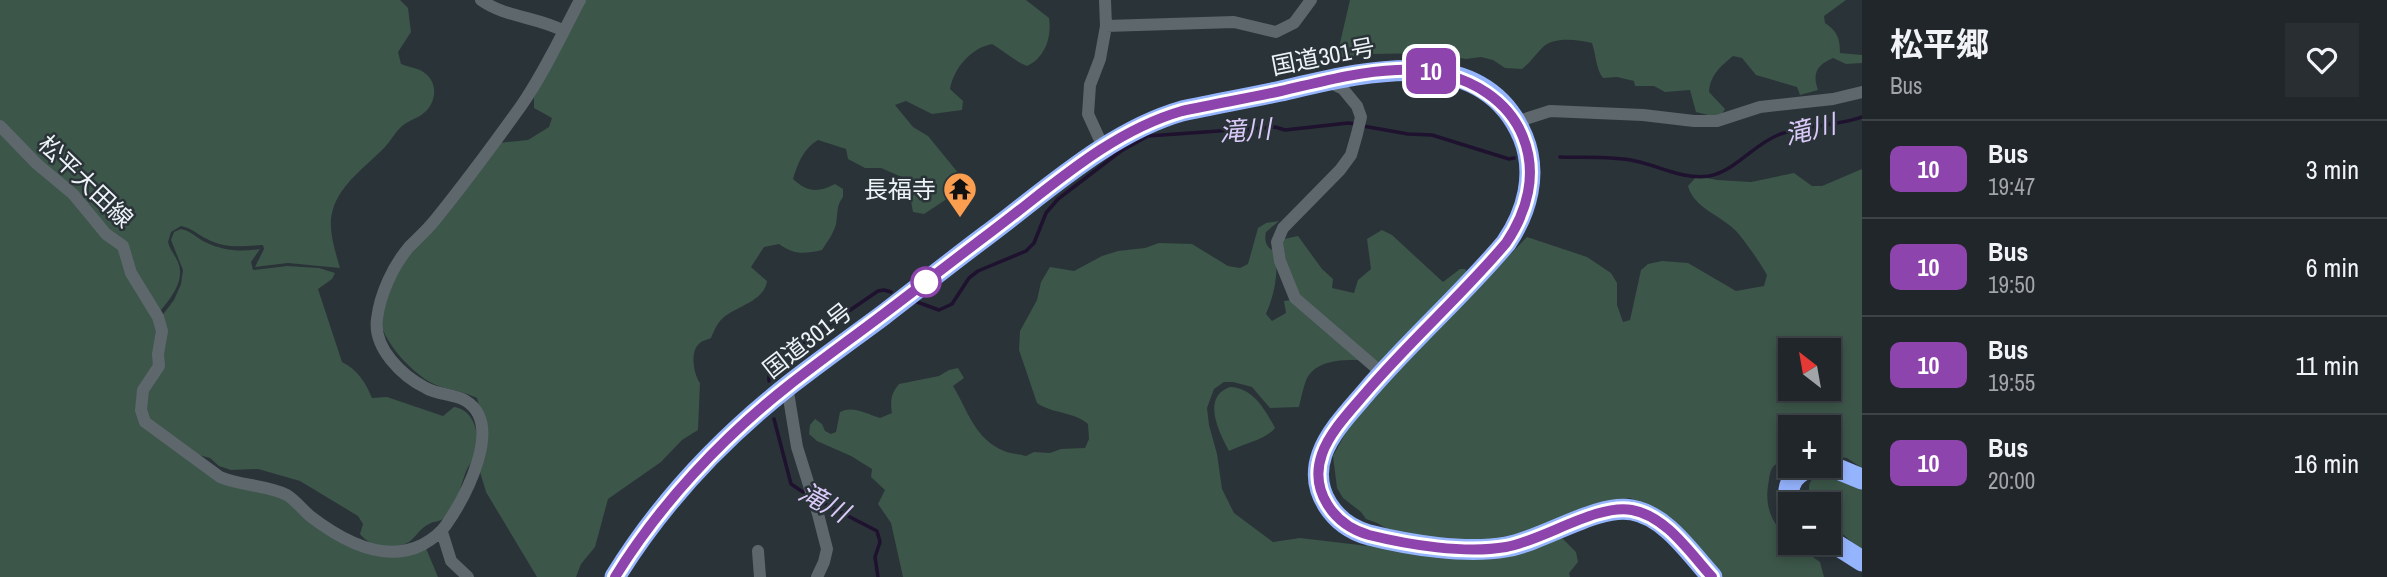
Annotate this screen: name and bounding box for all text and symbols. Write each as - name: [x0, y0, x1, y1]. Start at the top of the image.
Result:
- text: 松平郷: [1890, 22, 1989, 66]
- button: heart: [2285, 23, 2359, 97]
- street label: 国道301号: [1268, 30, 1378, 82]
- line badge: 10: [1400, 48, 1462, 94]
- text: 10: [1420, 55, 1442, 87]
- text: Bus: [1890, 70, 1923, 101]
- water label: 滝川: [1781, 105, 1842, 152]
- water label: 滝川: [1218, 111, 1275, 149]
- street label: 松平大田線: [32, 128, 140, 234]
- text: Bus: [1988, 136, 2028, 171]
- text: 3 min: [2306, 152, 2359, 187]
- text: 10: [1918, 153, 1939, 185]
- temple icon: 長福寺: [941, 170, 979, 219]
- text: 19:47: [1988, 171, 2035, 202]
- place label: 長福寺: [864, 173, 936, 205]
- text: Bus: [1988, 234, 2028, 269]
- text: 6 min: [2306, 250, 2359, 285]
- text: 10: [1918, 251, 1939, 283]
- unlabelled marker: [911, 267, 941, 297]
- text: 19:50: [1988, 269, 2035, 300]
- street label: 国道301号: [756, 295, 858, 385]
- text: Bus: [1988, 332, 2028, 367]
- north arrow: [1778, 338, 1841, 401]
- map controls: [1778, 338, 1841, 555]
- text: 11 min: [2295, 348, 2359, 383]
- text: 10: [1918, 349, 1939, 381]
- text: 19:55: [1988, 367, 2035, 398]
- button: +: [1778, 415, 1841, 478]
- text: Bus: [1988, 430, 2028, 465]
- text: 16 min: [2294, 446, 2359, 481]
- text: 10: [1918, 447, 1939, 479]
- text: 20:00: [1988, 465, 2035, 496]
- water label: 滝川: [793, 474, 858, 531]
- button: −: [1778, 492, 1841, 555]

